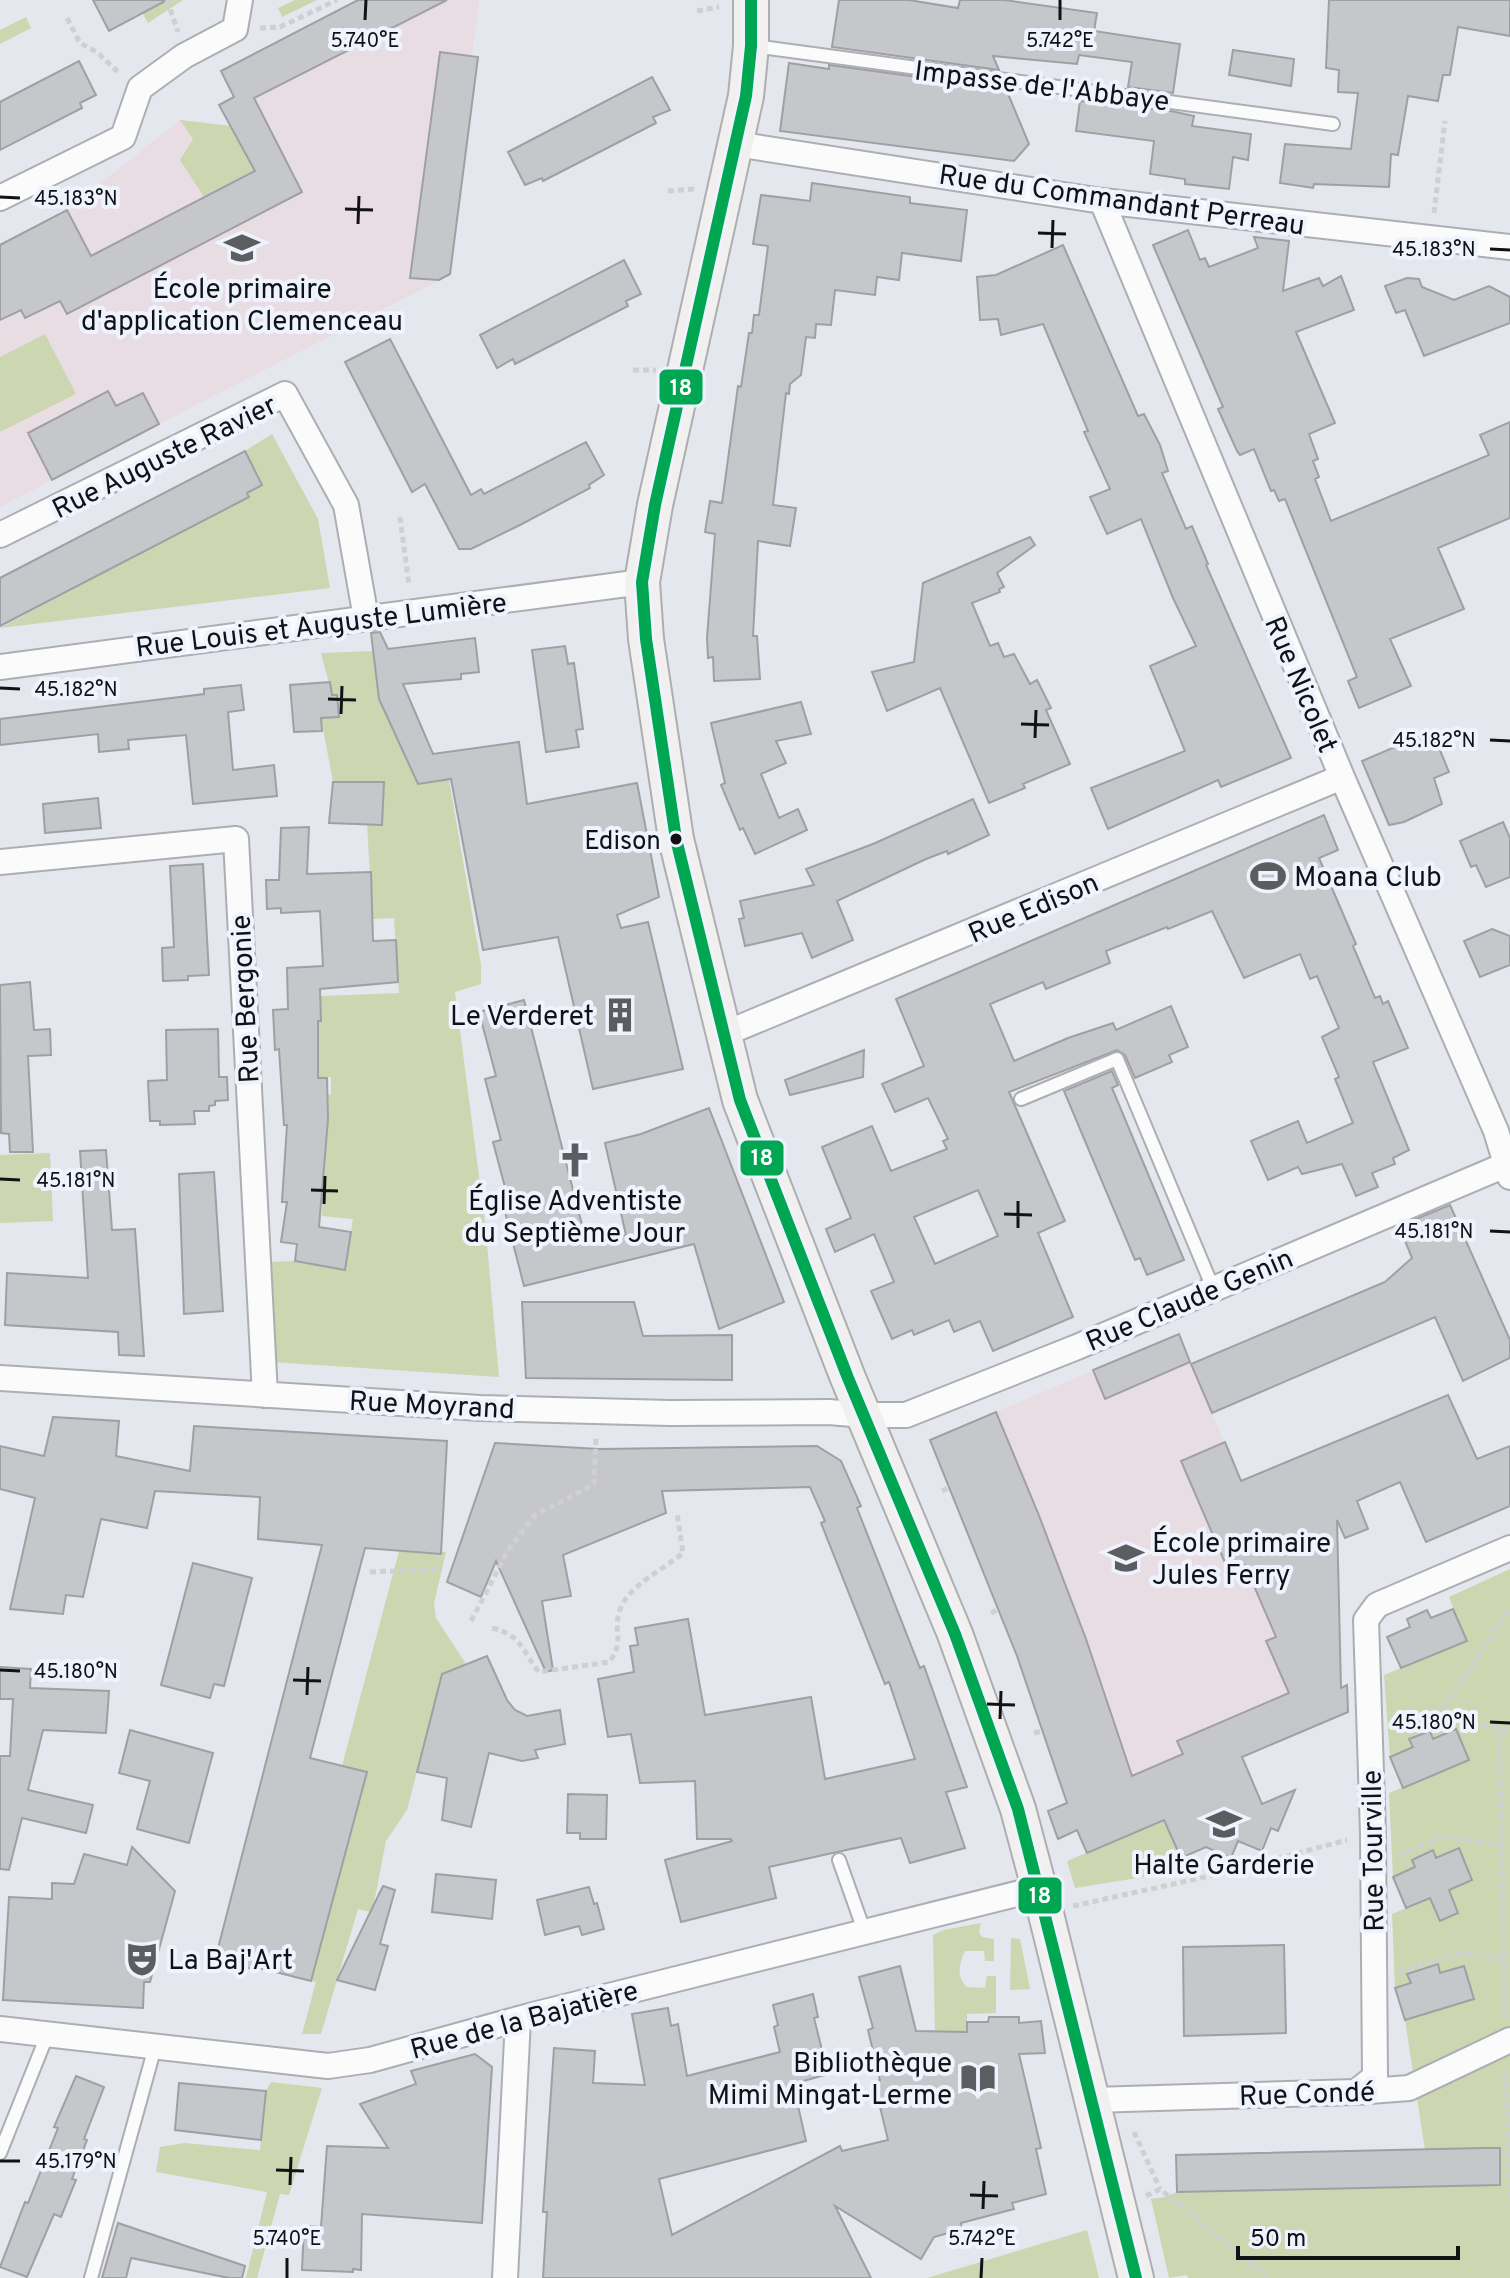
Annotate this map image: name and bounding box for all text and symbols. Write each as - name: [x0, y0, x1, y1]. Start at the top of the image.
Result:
- text: 5.740°E: [331, 29, 399, 55]
- text: 5.742°E: [1026, 29, 1094, 55]
- street label: Impasse de l'Abbaye: [912, 54, 1171, 121]
- street label: Rue du Commandant Perreau: [936, 158, 1307, 245]
- text: 45.183°N: [34, 187, 118, 213]
- school or university icon: École primaire d'application Clemenceau: [223, 229, 261, 267]
- text: 45.183°N: [1392, 238, 1476, 264]
- place label: École primaire d'application Clemenceau: [81, 271, 403, 341]
- line badge: 18: [658, 368, 704, 406]
- text: 18: [670, 376, 692, 403]
- street label: Rue Auguste Ravier: [47, 389, 284, 529]
- street label: Rue Louis et Auguste Lumière: [134, 586, 509, 668]
- street label: Rue Nicolet: [1254, 611, 1344, 759]
- text: 45.182°N: [34, 678, 118, 704]
- text: 45.182°N: [1392, 729, 1476, 755]
- place label: Edison: [584, 826, 661, 859]
- marker: Edison: [668, 831, 684, 847]
- sports icon: Moana Club: [1249, 857, 1287, 895]
- place label: Moana Club: [1294, 861, 1442, 897]
- street label: Rue Edison: [964, 866, 1105, 953]
- street label: Rue Bergonie: [225, 914, 269, 1084]
- building icon: Le Verderet: [601, 996, 639, 1034]
- place label: Le Verderet: [450, 1000, 594, 1036]
- line badge: 18: [739, 1139, 785, 1177]
- church icon: Église Adventiste du Septième Jour: [556, 1141, 594, 1179]
- text: 18: [751, 1146, 773, 1173]
- text: 45.181°N: [37, 1169, 115, 1195]
- place label: Église Adventiste du Septième Jour: [465, 1183, 686, 1253]
- text: 45.181°N: [1395, 1220, 1473, 1246]
- street label: Rue Claude Genin: [1081, 1242, 1299, 1362]
- street label: Rue Moyrand: [348, 1385, 516, 1429]
- place label: École primaire Jules Ferry: [1152, 1525, 1331, 1595]
- school or university icon: École primaire Jules Ferry: [1107, 1539, 1145, 1577]
- text: 45.180°N: [34, 1660, 118, 1686]
- text: 45.180°N: [1392, 1711, 1476, 1737]
- street label: Rue Tourville: [1356, 1770, 1394, 1932]
- school or university icon: Halte Garderie: [1205, 1805, 1243, 1843]
- place label: Halte Garderie: [1133, 1849, 1315, 1885]
- line badge: 18: [1017, 1876, 1063, 1915]
- text: 18: [1029, 1884, 1051, 1911]
- theatre icon: La Baj'Art: [123, 1940, 161, 1978]
- place label: La Baj'Art: [168, 1944, 293, 1980]
- street label: Rue de la Bajatière: [407, 1974, 643, 2070]
- place label: Bibliothèque Mimi Mingat-Lerme: [708, 2047, 952, 2115]
- library icon: Bibliothèque Mimi Mingat-Lerme: [959, 2059, 997, 2097]
- street label: Rue Condé: [1238, 2076, 1376, 2116]
- text: 45.179°N: [35, 2150, 117, 2176]
- scale bar: [1238, 2210, 1458, 2260]
- text: 50 m: [1250, 2225, 1306, 2255]
- text: 5.740°E: [253, 2227, 321, 2253]
- text: 5.742°E: [948, 2227, 1016, 2253]

